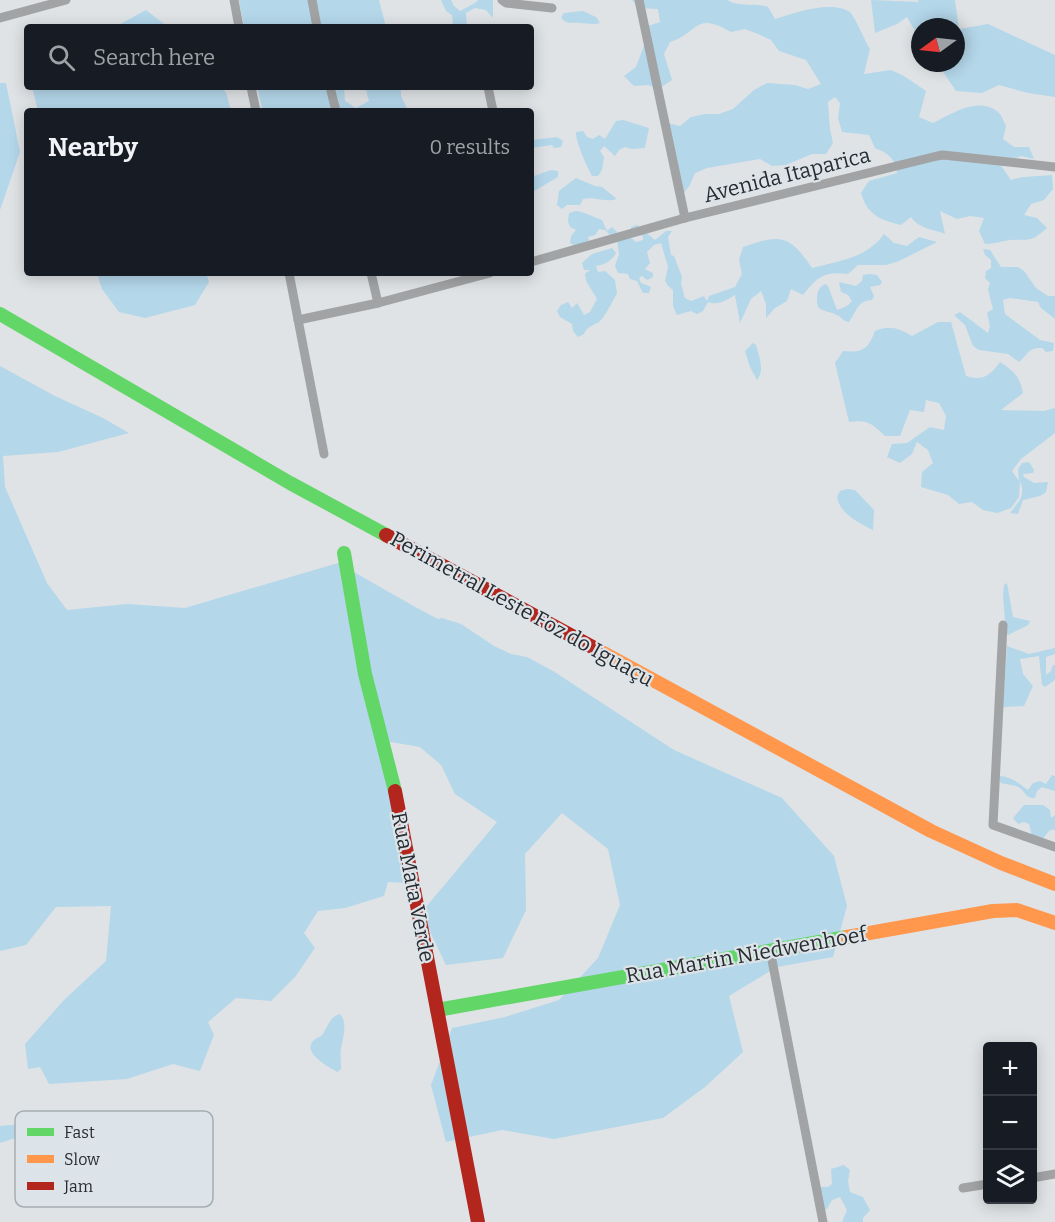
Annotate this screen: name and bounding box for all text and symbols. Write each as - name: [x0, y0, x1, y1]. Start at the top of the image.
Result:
- north arrow: [911, 18, 965, 72]
- search box: [24, 24, 534, 90]
- icon: search: [45, 41, 78, 74]
- text: Search here: [93, 44, 215, 71]
- text: Nearby: [48, 132, 138, 163]
- text: 0 results: [430, 135, 510, 159]
- street label: Avenida Itaparica: [701, 142, 874, 208]
- street label: Perimetral Leste Foz do Iguaçu: [386, 526, 658, 692]
- street label: Rua Mata Verde: [386, 810, 440, 964]
- street label: Rua Martin Niedwenhoef: [623, 921, 870, 989]
- map controls: [983, 1042, 1037, 1204]
- button: +: [983, 1042, 1037, 1096]
- button: −: [983, 1096, 1037, 1150]
- legend: [15, 1111, 213, 1207]
- text: Fast: [64, 1123, 95, 1142]
- text: Slow: [64, 1150, 100, 1169]
- button: layers: [983, 1150, 1037, 1204]
- text: Jam: [63, 1177, 93, 1196]

